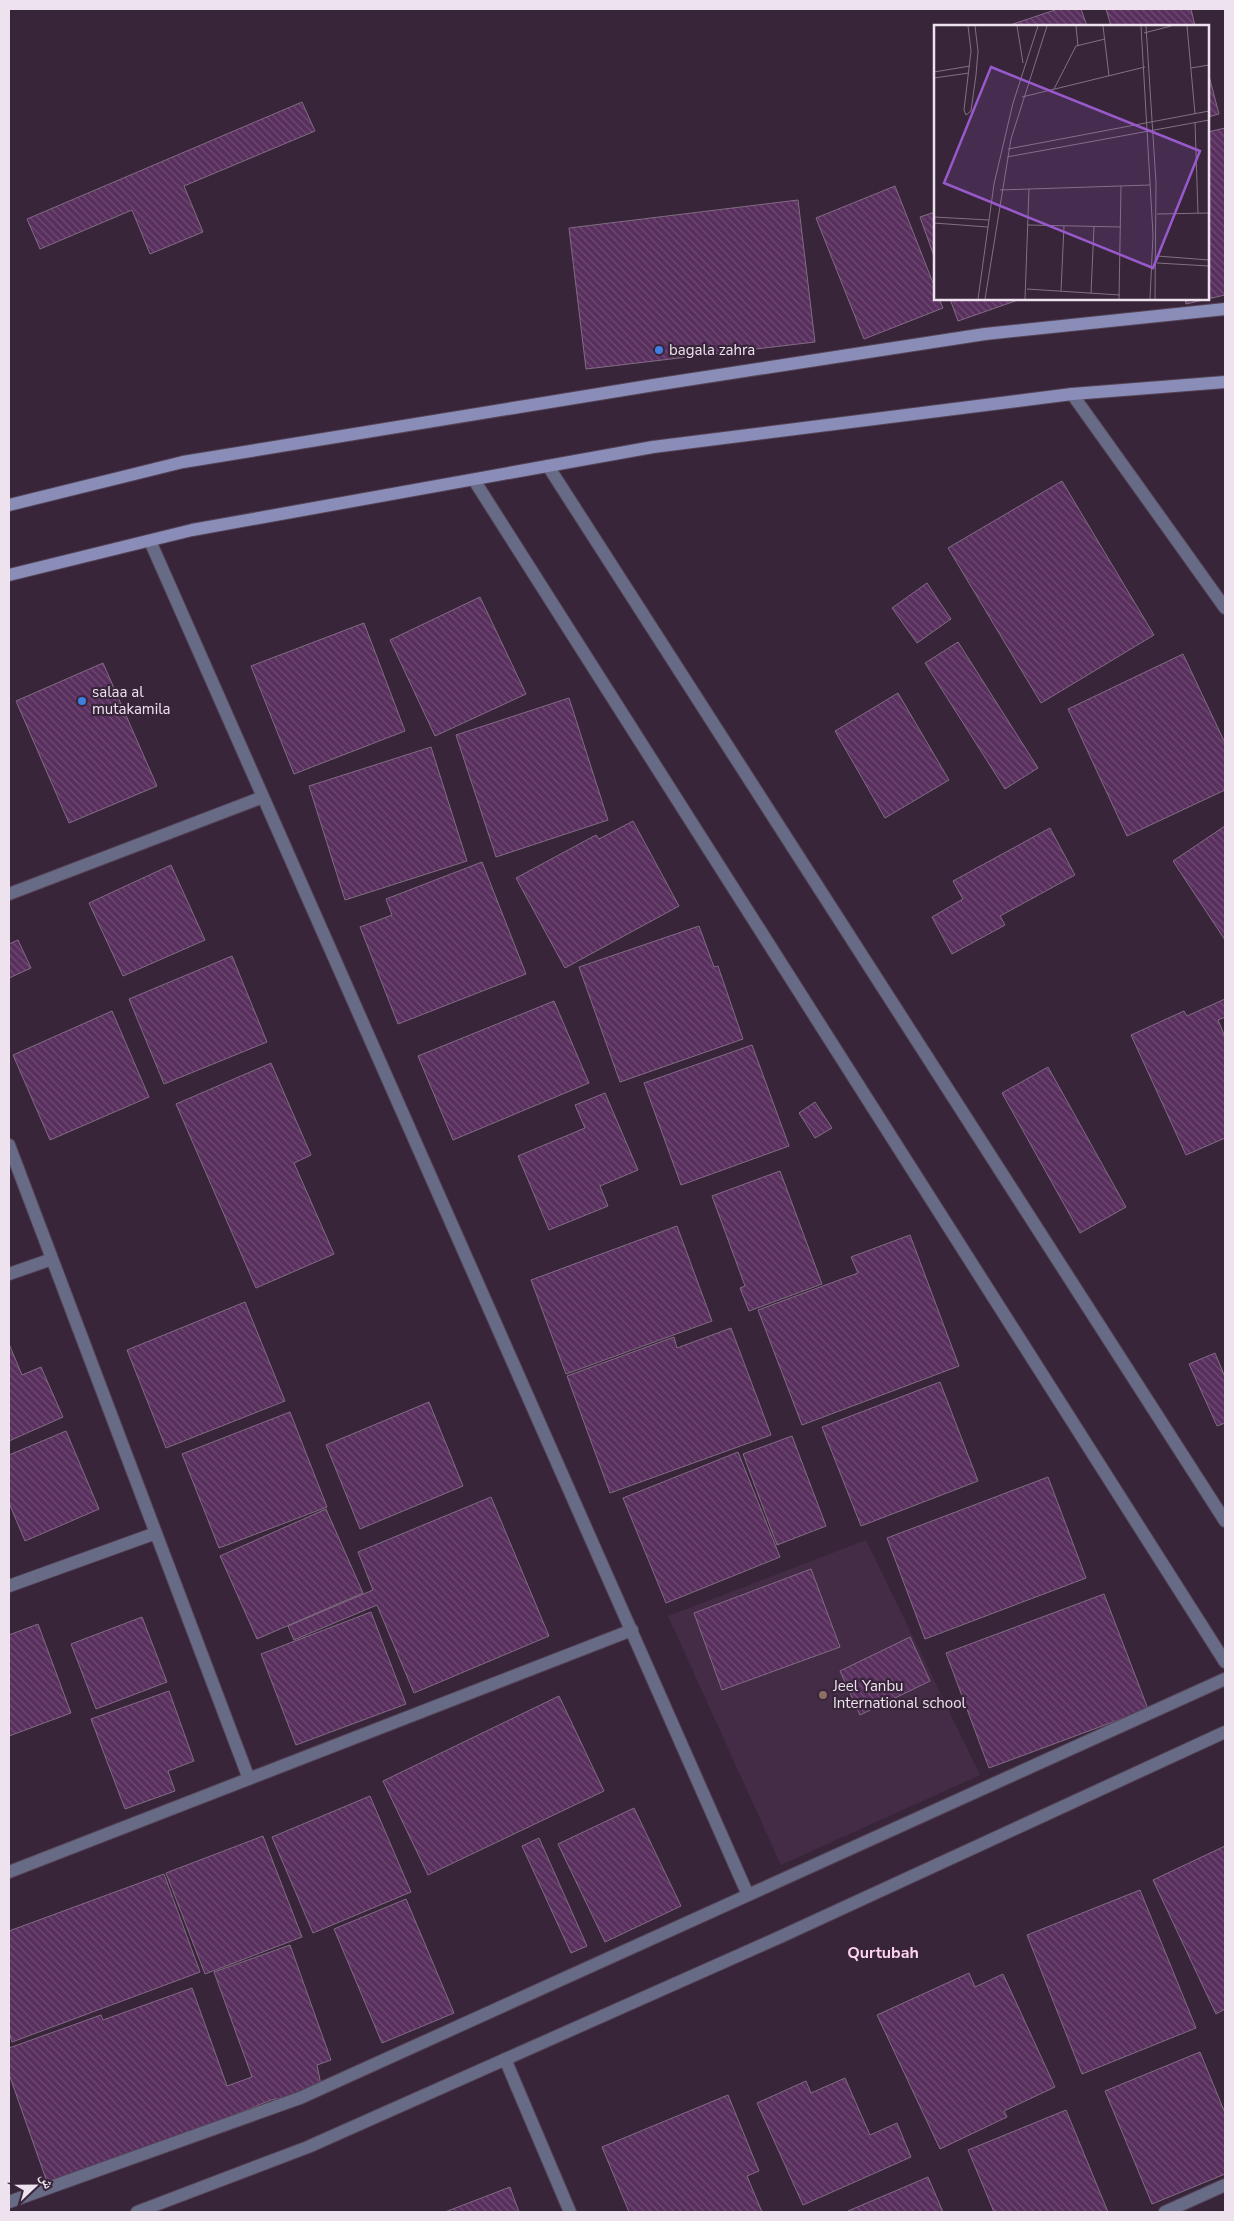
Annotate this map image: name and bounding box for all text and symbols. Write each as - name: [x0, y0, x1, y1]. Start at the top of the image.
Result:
- inset map: [934, 25, 1209, 300]
- place label: bagala zahra: [669, 340, 755, 360]
- marker: bagala zahra: [653, 344, 665, 356]
- place label: salaa al mutakamila: [92, 682, 171, 719]
- marker: salaa al mutakamila: [76, 695, 88, 707]
- place label: Jeel Yanbu International school: [832, 1676, 967, 1713]
- marker: Jeel Yanbu International school: [817, 1689, 829, 1701]
- district label: Qurtubah: [847, 1942, 919, 1964]
- north arrow: [10, 2161, 60, 2211]
- text: ش: [35, 2171, 58, 2192]

